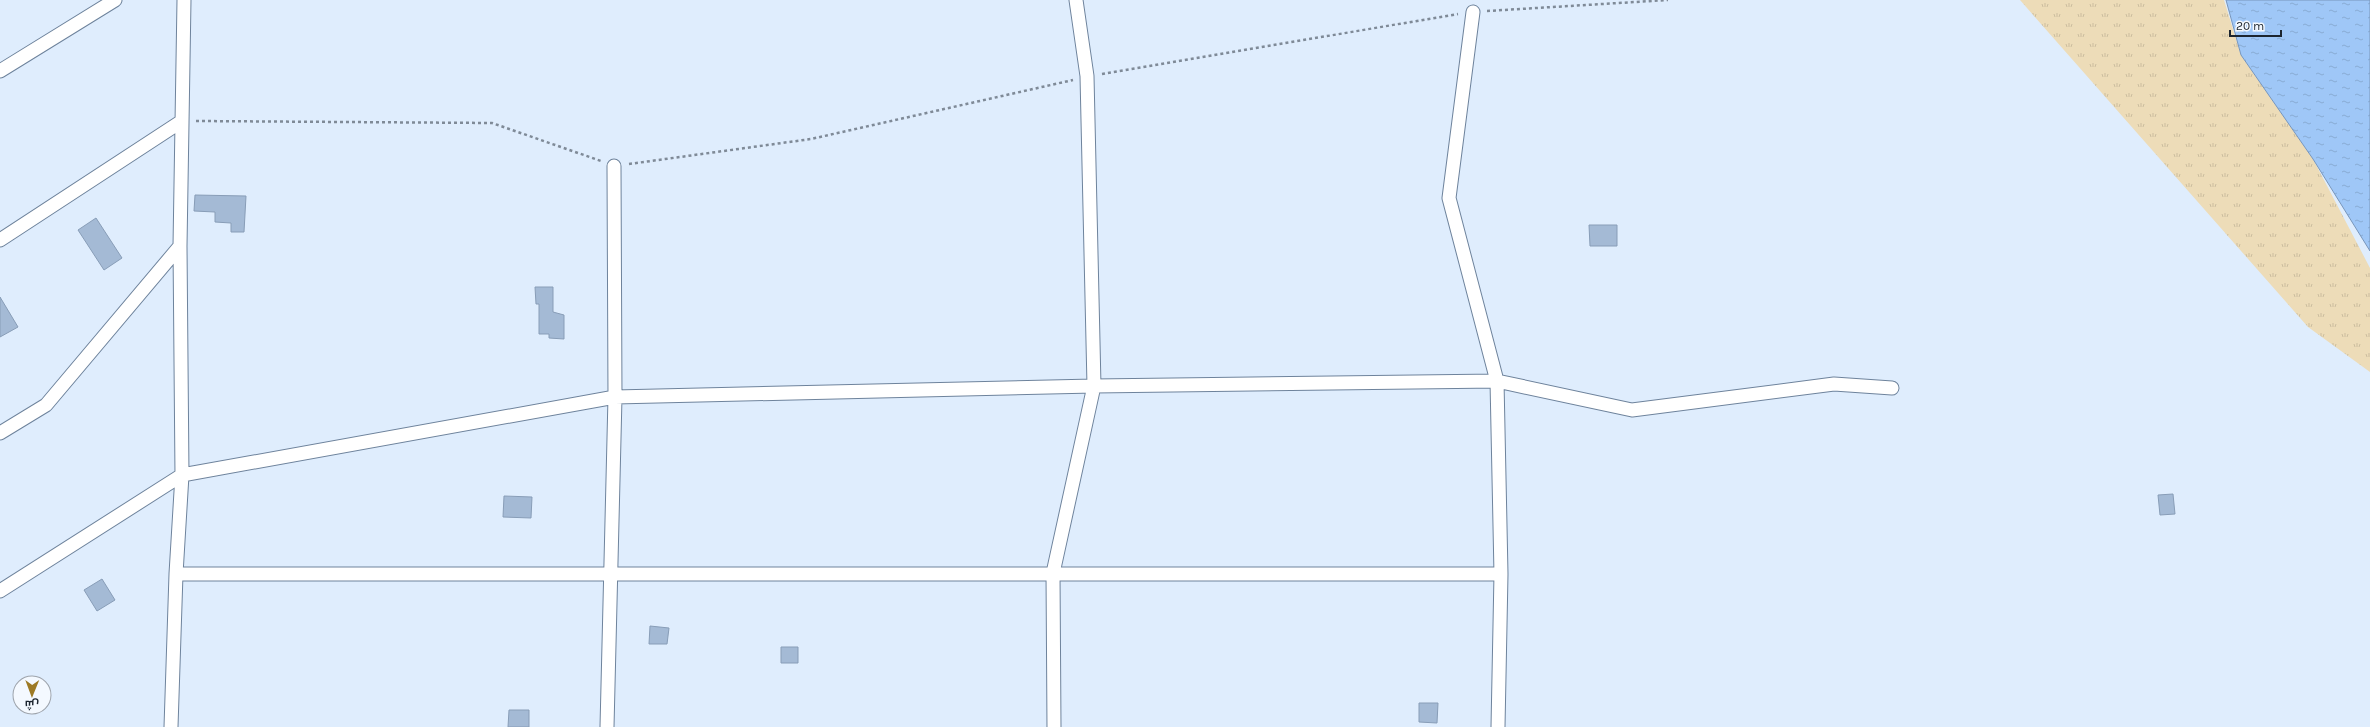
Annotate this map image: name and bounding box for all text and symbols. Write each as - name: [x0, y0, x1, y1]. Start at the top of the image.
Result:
- scale bar: [2230, 12, 2281, 38]
- text: 20 m: [2236, 19, 2264, 33]
- north arrow: [12, 675, 52, 715]
- text: ش: [25, 698, 39, 711]

